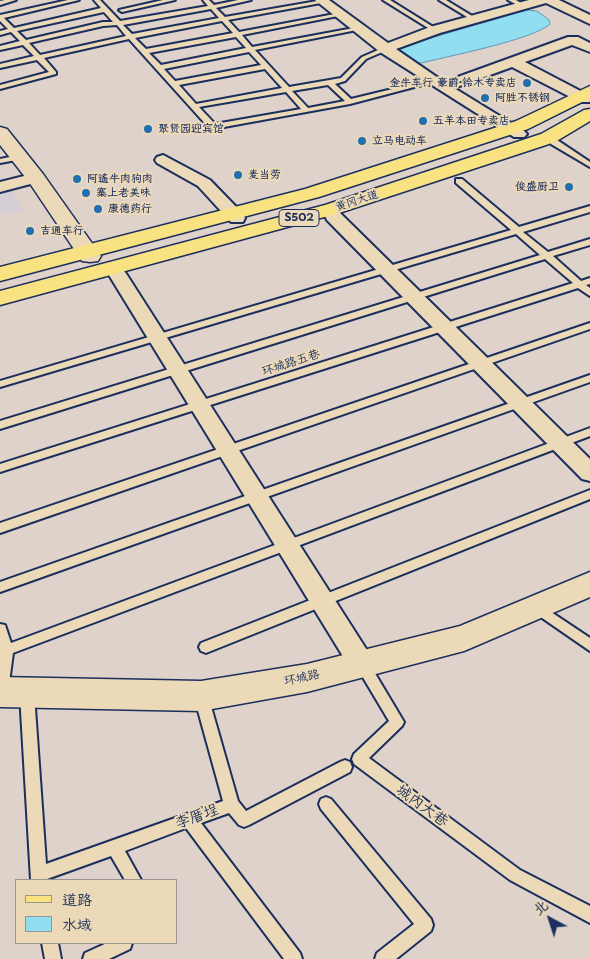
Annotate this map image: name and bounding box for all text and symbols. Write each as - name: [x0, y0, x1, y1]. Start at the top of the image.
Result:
- place label: 金牛车行 豪爵·铃木专卖店: [389, 76, 517, 90]
- marker: 金牛车行 豪爵·铃木专卖店: [521, 77, 533, 89]
- place label: 阿胜不锈钢: [495, 91, 550, 105]
- marker: 阿胜不锈钢: [479, 92, 491, 104]
- place label: 五羊本田专卖店: [433, 114, 510, 128]
- marker: 五羊本田专卖店: [417, 115, 429, 127]
- place label: 聚贤园迎宾馆: [158, 122, 224, 136]
- marker: 聚贤园迎宾馆: [142, 123, 154, 135]
- place label: 立马电动车: [372, 134, 427, 148]
- marker: 立马电动车: [356, 135, 368, 147]
- place label: 麦当劳: [248, 168, 281, 182]
- marker: 麦当劳: [232, 169, 244, 181]
- place label: 阿遥牛肉狗肉: [87, 172, 153, 186]
- marker: 阿遥牛肉狗肉: [71, 173, 83, 185]
- place label: 俊盛厨卫: [515, 180, 559, 194]
- marker: 俊盛厨卫: [563, 181, 575, 193]
- place label: 寨上老美味: [96, 186, 151, 200]
- marker: 寨上老美味: [80, 187, 92, 199]
- street label: 黄冈大道: [334, 188, 380, 214]
- place label: 康德药行: [108, 202, 152, 216]
- marker: 康德药行: [92, 203, 104, 215]
- road number: S502: [279, 210, 319, 227]
- place label: 吉通车行: [40, 224, 84, 238]
- marker: 吉通车行: [24, 225, 36, 237]
- street label: 环城路五巷: [260, 347, 322, 379]
- street label: 环城路: [283, 667, 321, 689]
- street label: 城内大巷: [392, 781, 452, 831]
- street label: 李厝埕: [173, 801, 221, 833]
- legend: [15, 879, 178, 944]
- text: 道路: [62, 887, 92, 910]
- north arrow: [525, 894, 575, 944]
- text: 北: [528, 895, 552, 920]
- text: 水域: [62, 912, 92, 935]

